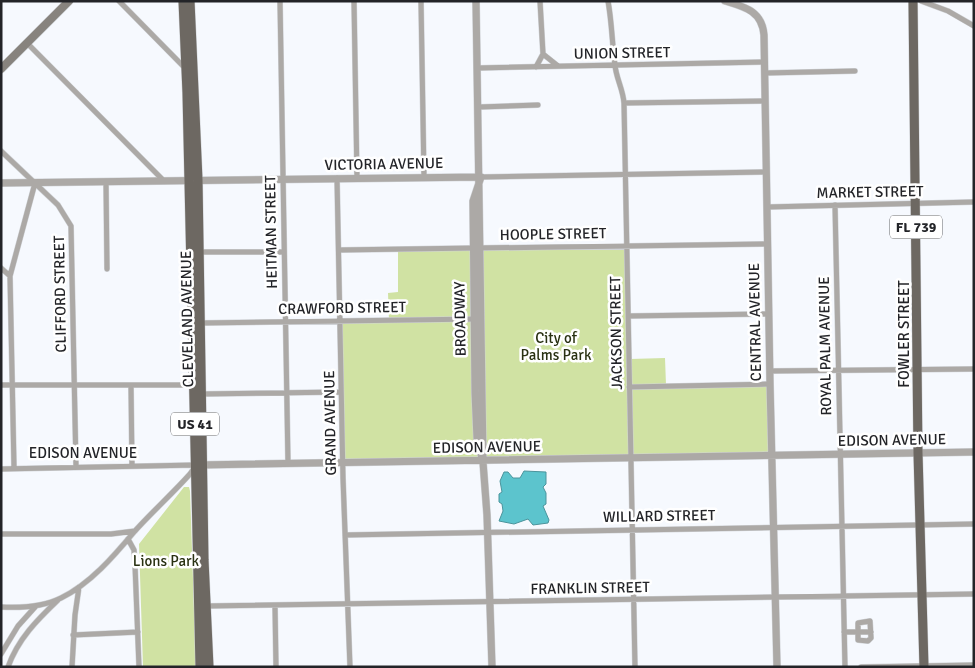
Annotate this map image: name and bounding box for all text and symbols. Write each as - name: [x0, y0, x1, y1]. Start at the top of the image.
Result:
- street label: UNION STREET: [574, 43, 671, 63]
- street label: VICTORIA AVENUE: [324, 154, 444, 174]
- street label: HEITMAN STREET: [261, 174, 281, 289]
- street label: MARKET STREET: [816, 182, 924, 202]
- road number: FL 739: [890, 216, 942, 238]
- street label: HOOPLE STREET: [500, 224, 607, 244]
- street label: CLIFFORD STREET: [50, 235, 70, 353]
- street label: CLEVELAND AVENUE: [177, 251, 197, 387]
- street label: CENTRAL AVENUE: [745, 263, 765, 381]
- street label: JACKSON STREET: [606, 275, 626, 390]
- street label: ROYAL PALM AVENUE: [815, 276, 835, 416]
- street label: FOWLER STREET: [895, 280, 913, 388]
- street label: BROADWAY: [450, 281, 470, 357]
- street label: CRAWFORD STREET: [278, 298, 407, 318]
- park label: City of Palms Park: [521, 329, 592, 364]
- street label: GRAND AVENUE: [320, 370, 340, 476]
- road number: US 41: [171, 412, 219, 436]
- street label: EDISON AVENUE: [838, 430, 946, 450]
- street label: EDISON AVENUE: [433, 437, 541, 457]
- street label: EDISON AVENUE: [29, 444, 137, 462]
- street label: WILLARD STREET: [603, 506, 716, 526]
- park label: Lions Park: [133, 552, 200, 570]
- street label: FRANKLIN STREET: [530, 578, 650, 598]

